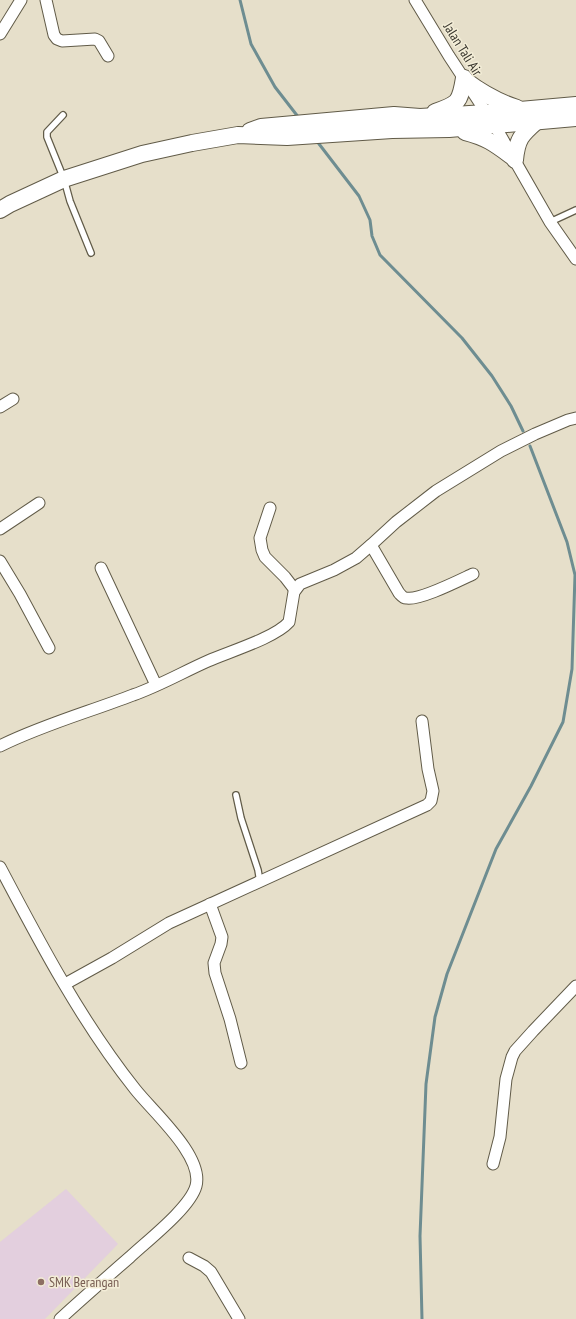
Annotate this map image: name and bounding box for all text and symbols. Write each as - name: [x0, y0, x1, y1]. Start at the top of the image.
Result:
- street label: Jalan Tali Air: [439, 18, 487, 79]
- place label: SMK Berangan: [49, 1273, 119, 1291]
- marker: SMK Berangan: [36, 1277, 46, 1287]

